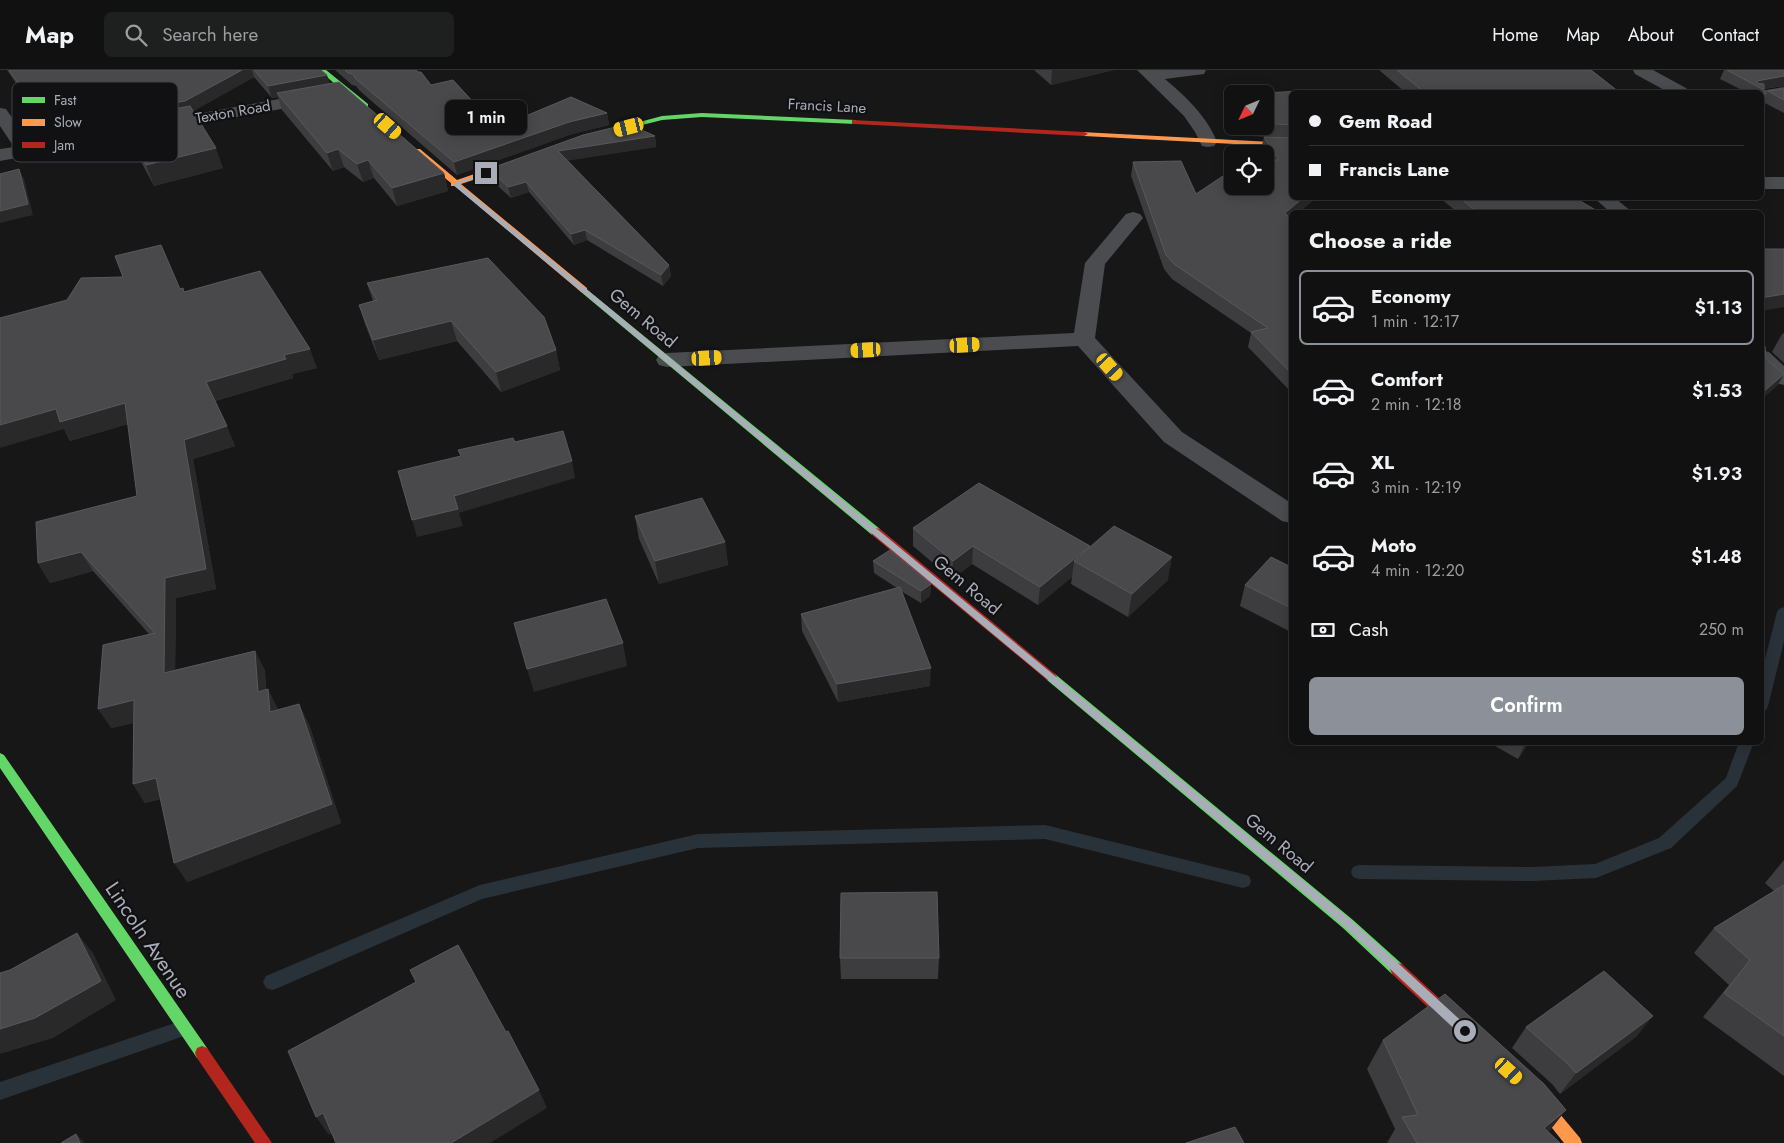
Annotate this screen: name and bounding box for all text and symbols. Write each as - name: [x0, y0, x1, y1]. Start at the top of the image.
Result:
- search box: [104, 12, 454, 57]
- text: Map: [25, 17, 74, 52]
- icon: search: [122, 21, 150, 49]
- text: Search here: [162, 21, 258, 48]
- text: Home: [1492, 22, 1538, 48]
- text: Map: [1566, 22, 1600, 48]
- text: About: [1628, 22, 1673, 48]
- text: Contact: [1701, 22, 1759, 48]
- legend: [12, 82, 178, 162]
- north arrow: [1224, 85, 1274, 135]
- map controls: [1224, 85, 1274, 195]
- text: Fast: [54, 90, 77, 110]
- street label: Francis Lane: [787, 93, 867, 119]
- street label: Texton Road: [194, 95, 272, 129]
- callout: 1 min: [445, 101, 527, 136]
- text: 1 min: [467, 106, 505, 129]
- text: Gem Road: [1339, 108, 1432, 135]
- car: [371, 110, 404, 142]
- text: Slow: [54, 112, 82, 132]
- car: [612, 116, 645, 138]
- text: Jam: [52, 135, 75, 155]
- button: locate: [1224, 145, 1274, 195]
- text: Francis Lane: [1339, 156, 1449, 183]
- route end: [475, 162, 497, 184]
- text: Choose a ride: [1309, 224, 1452, 256]
- street label: Gem Road: [603, 282, 683, 354]
- text: Economy: [1371, 283, 1451, 310]
- icon: car: [1311, 285, 1356, 330]
- text: $1.13: [1694, 294, 1742, 321]
- text: 1 min · 12:17: [1371, 310, 1459, 333]
- car: [949, 337, 980, 353]
- car: [850, 342, 881, 358]
- car: [691, 350, 722, 366]
- car: [1094, 351, 1125, 383]
- text: Comfort: [1371, 366, 1443, 393]
- icon: car: [1311, 368, 1356, 413]
- text: $1.53: [1692, 377, 1742, 404]
- text: 2 min · 12:18: [1371, 393, 1461, 416]
- text: XL: [1371, 449, 1394, 476]
- icon: car: [1311, 451, 1356, 496]
- text: $1.93: [1692, 460, 1742, 487]
- text: 3 min · 12:19: [1371, 476, 1462, 499]
- text: Moto: [1371, 532, 1416, 559]
- icon: car: [1311, 534, 1356, 579]
- text: $1.48: [1691, 543, 1742, 570]
- street label: Gem Road: [927, 549, 1007, 621]
- text: 4 min · 12:20: [1371, 559, 1464, 582]
- icon: cash: [1309, 616, 1337, 644]
- text: Cash: [1349, 616, 1389, 643]
- text: 250 m: [1699, 618, 1744, 641]
- button: Confirm: [1309, 677, 1744, 735]
- street label: Gem Road: [1239, 807, 1319, 879]
- street label: Lincoln Avenue: [98, 876, 198, 1005]
- route start: [1454, 1020, 1476, 1042]
- car: [1492, 1055, 1525, 1087]

